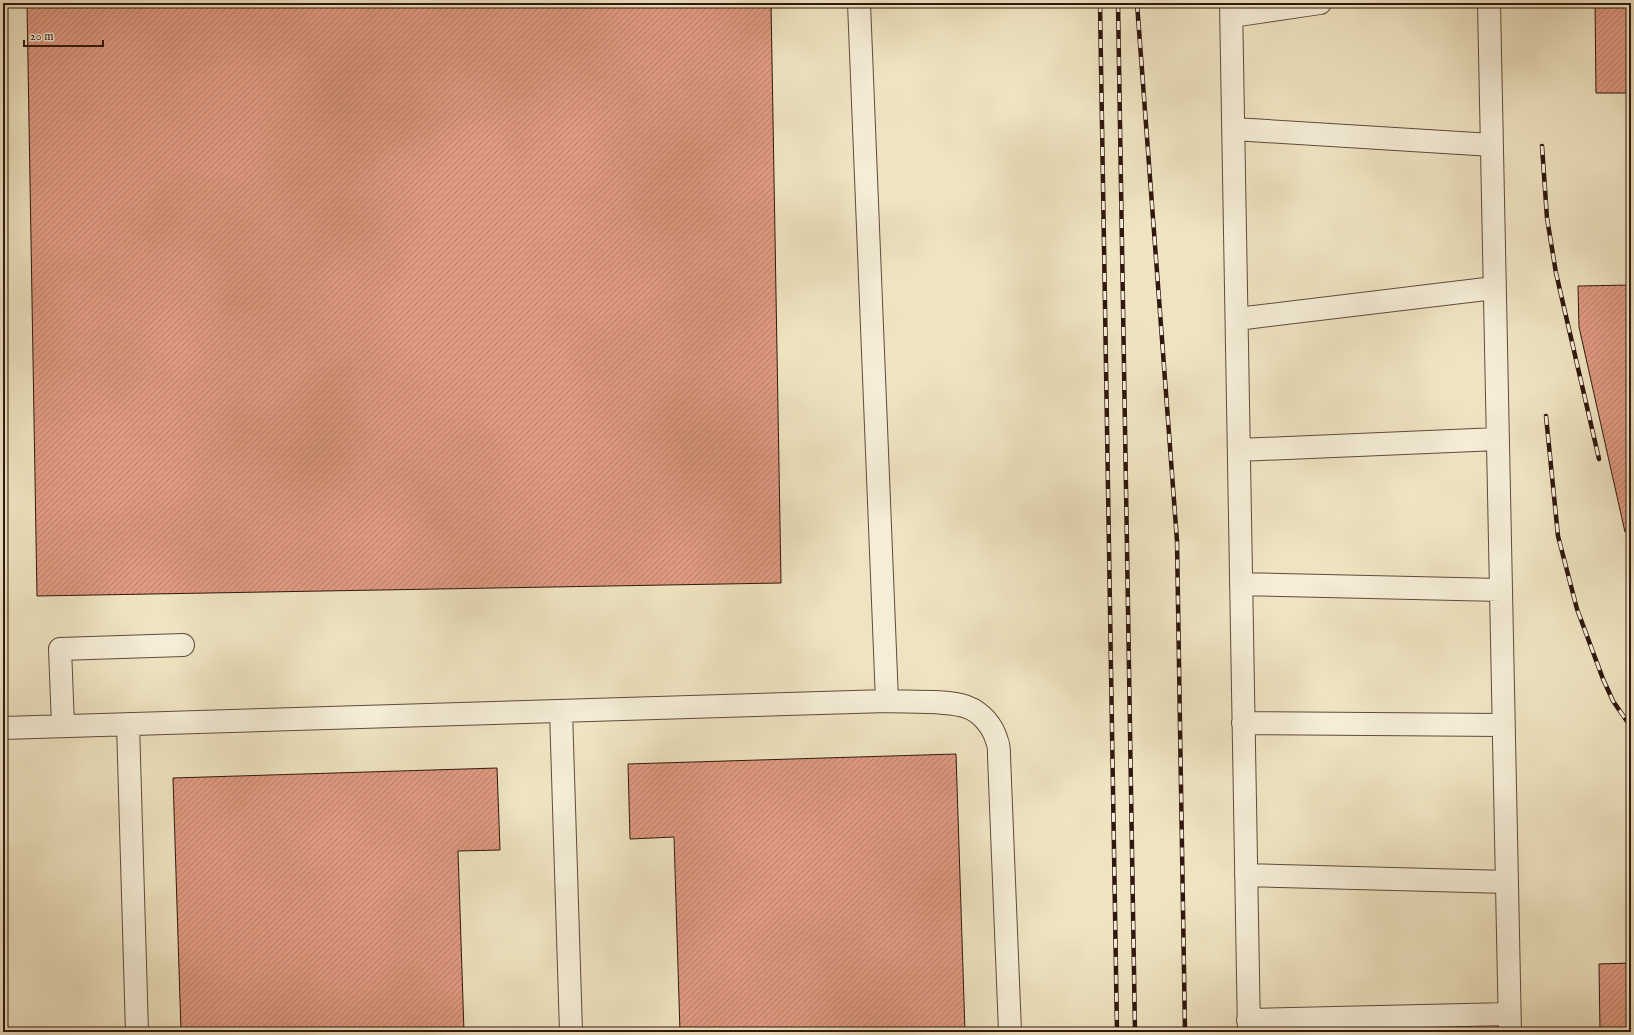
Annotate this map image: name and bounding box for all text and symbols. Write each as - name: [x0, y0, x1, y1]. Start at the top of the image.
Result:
- scale bar: [24, 22, 103, 48]
- text: 20 m: [30, 29, 53, 44]

